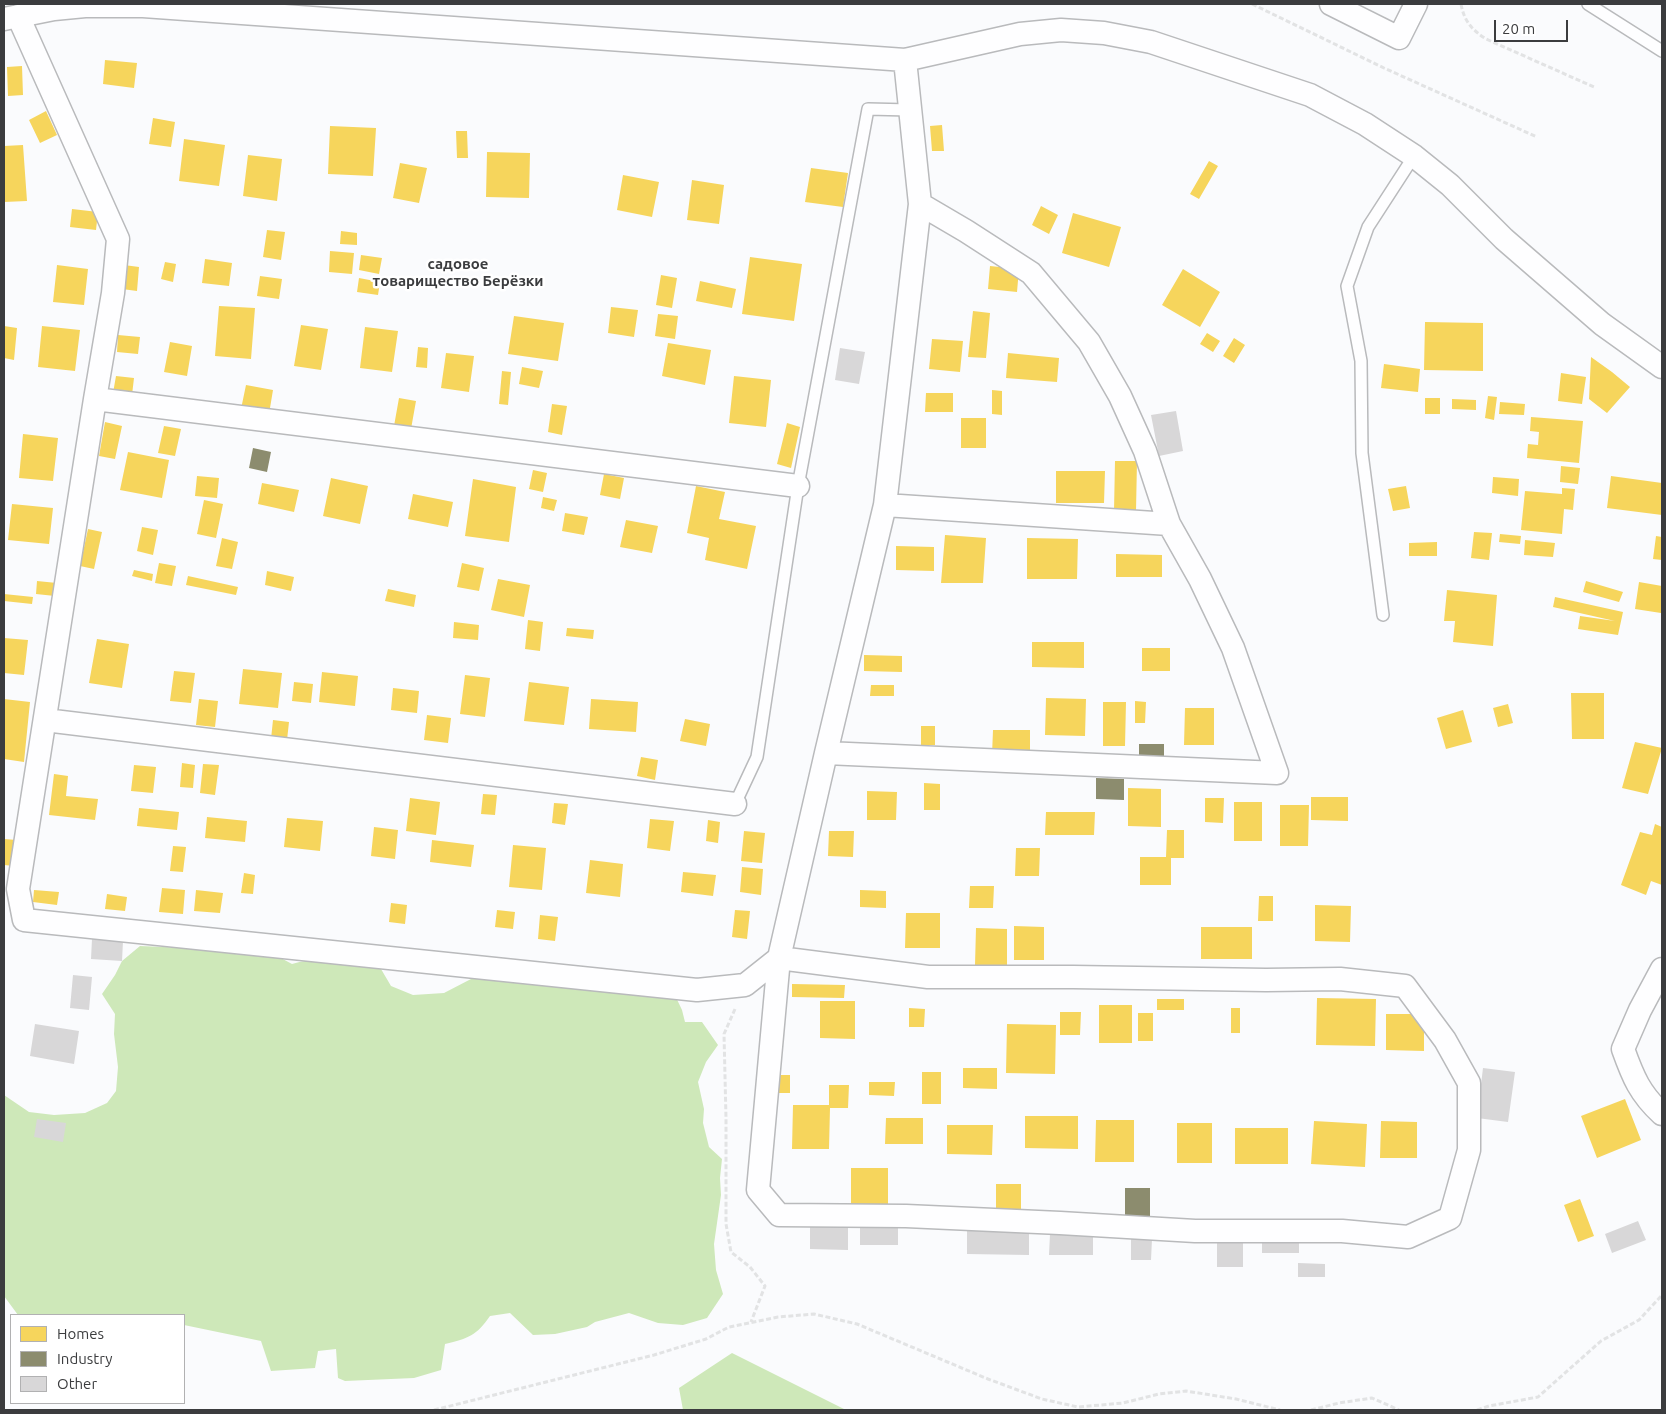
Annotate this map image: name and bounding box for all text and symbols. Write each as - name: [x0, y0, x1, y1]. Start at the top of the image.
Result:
- scale bar: [1496, 10, 1570, 42]
- text: 20 m: [1502, 20, 1535, 37]
- district label: садовое товарищество Берёзки: [373, 255, 543, 290]
- legend: [10, 1314, 185, 1404]
- text: Homes: [57, 1325, 104, 1342]
- text: Industry: [57, 1350, 112, 1367]
- text: Other: [57, 1375, 97, 1392]

